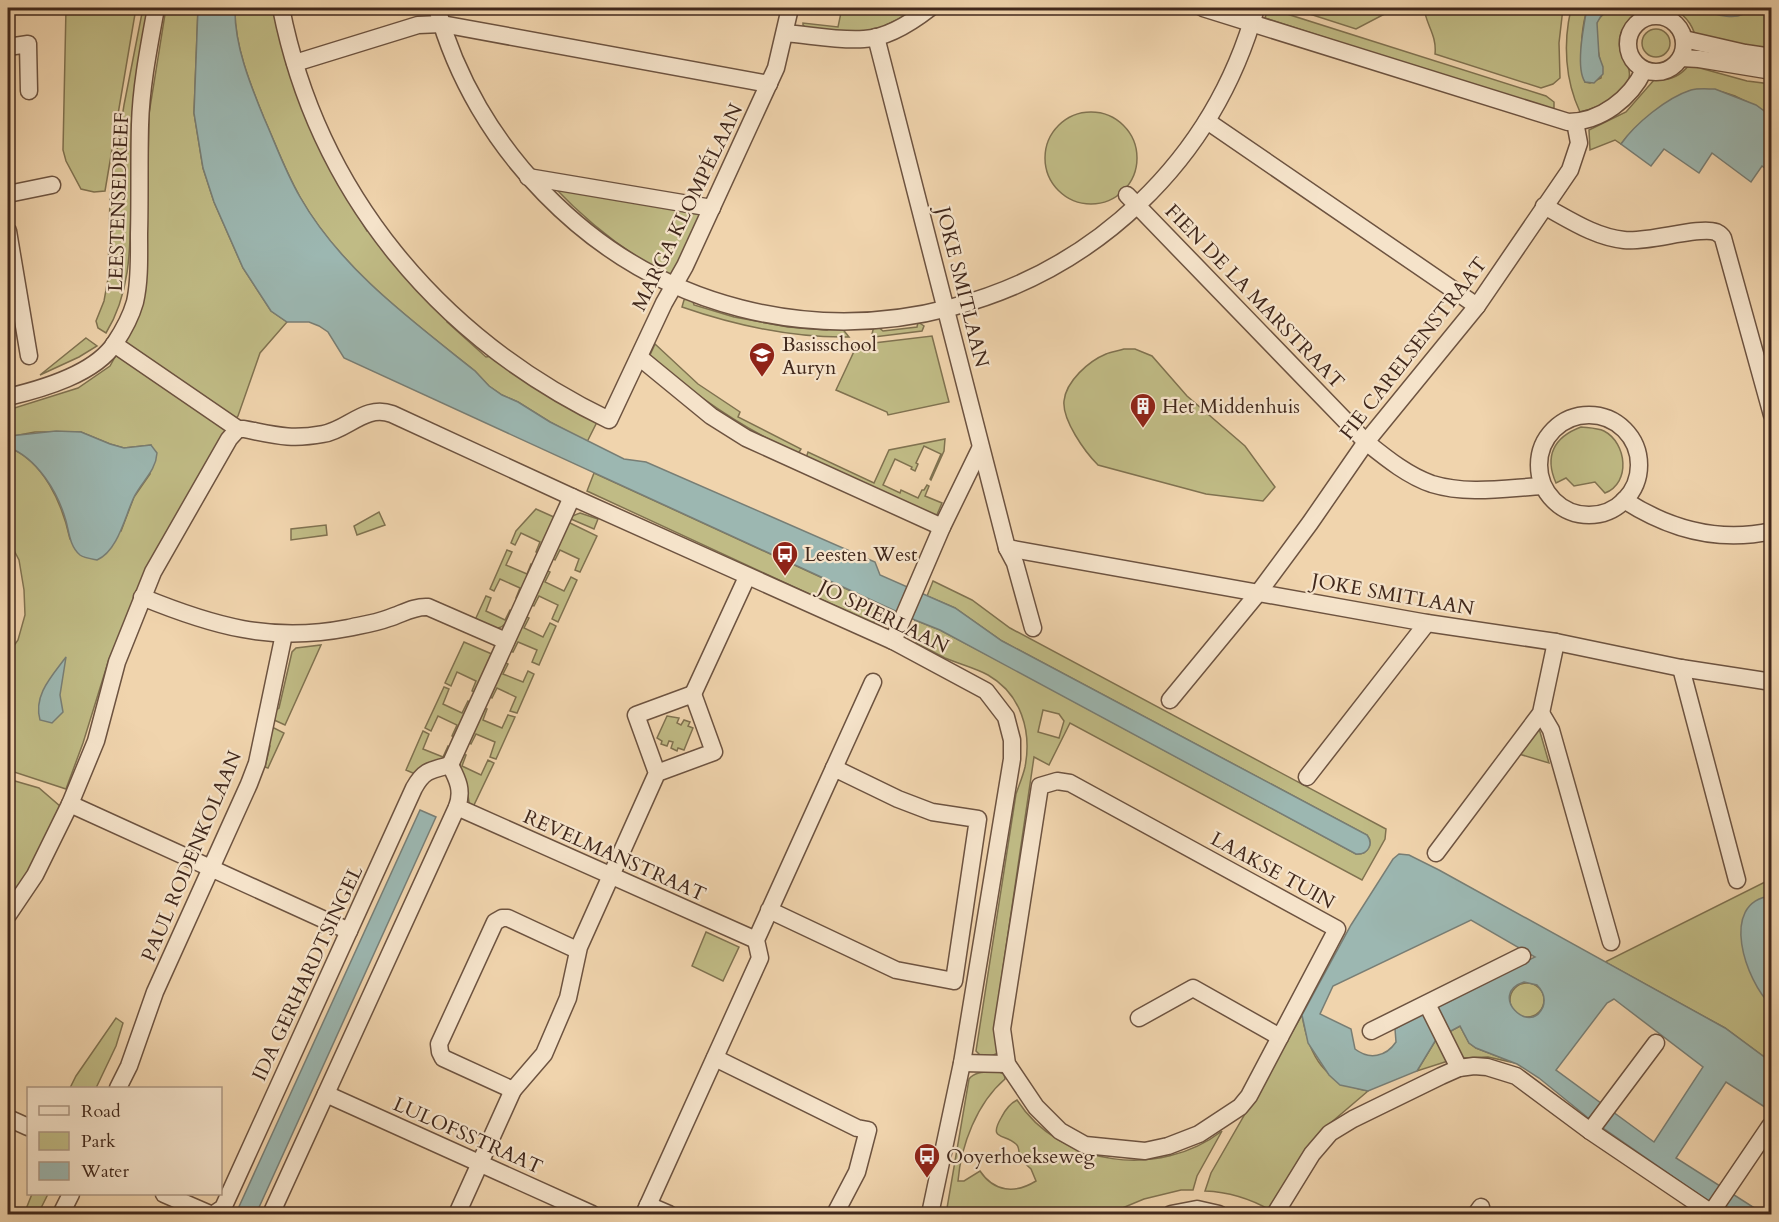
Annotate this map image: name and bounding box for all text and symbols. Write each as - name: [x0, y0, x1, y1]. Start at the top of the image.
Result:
- street label: MARGA KLOMPÉLAAN: [626, 99, 749, 315]
- street label: LEESTENSEDREEF: [102, 112, 135, 292]
- street label: FIEN DE LA MARSTRAAT: [1159, 198, 1350, 395]
- street label: JOKE SMITLAAN: [929, 201, 996, 370]
- street label: FIE CARELSENSTRAAT: [1334, 251, 1493, 445]
- place label: Basisschool Auryn: [782, 331, 877, 381]
- school or university icon: Basisschool Auryn: [747, 340, 777, 378]
- building icon: Het Middenhuis: [1128, 391, 1158, 429]
- place label: Het Middenhuis: [1162, 393, 1300, 420]
- bus stop icon: Leesten West: [770, 539, 800, 577]
- place label: Leesten West: [804, 541, 918, 568]
- street label: JOKE SMITLAAN: [1307, 566, 1476, 622]
- street label: JO SPIERLAAN: [811, 572, 953, 660]
- street label: PAUL RODENKOLAAN: [135, 747, 248, 966]
- street label: REVELMANSTRAAT: [519, 803, 711, 908]
- street label: LAAKSE TUIN: [1206, 825, 1340, 916]
- street label: IDA GERHARDTSINGEL: [246, 860, 370, 1085]
- legend: [27, 1087, 222, 1195]
- street label: LULOFSSTRAAT: [389, 1090, 547, 1181]
- text: Road: [81, 1099, 121, 1124]
- text: Park: [81, 1129, 116, 1154]
- bus stop icon: Ooyerhoekseweg: [912, 1141, 942, 1179]
- place label: Ooyerhoekseweg: [946, 1143, 1096, 1170]
- text: Water: [80, 1159, 130, 1184]

